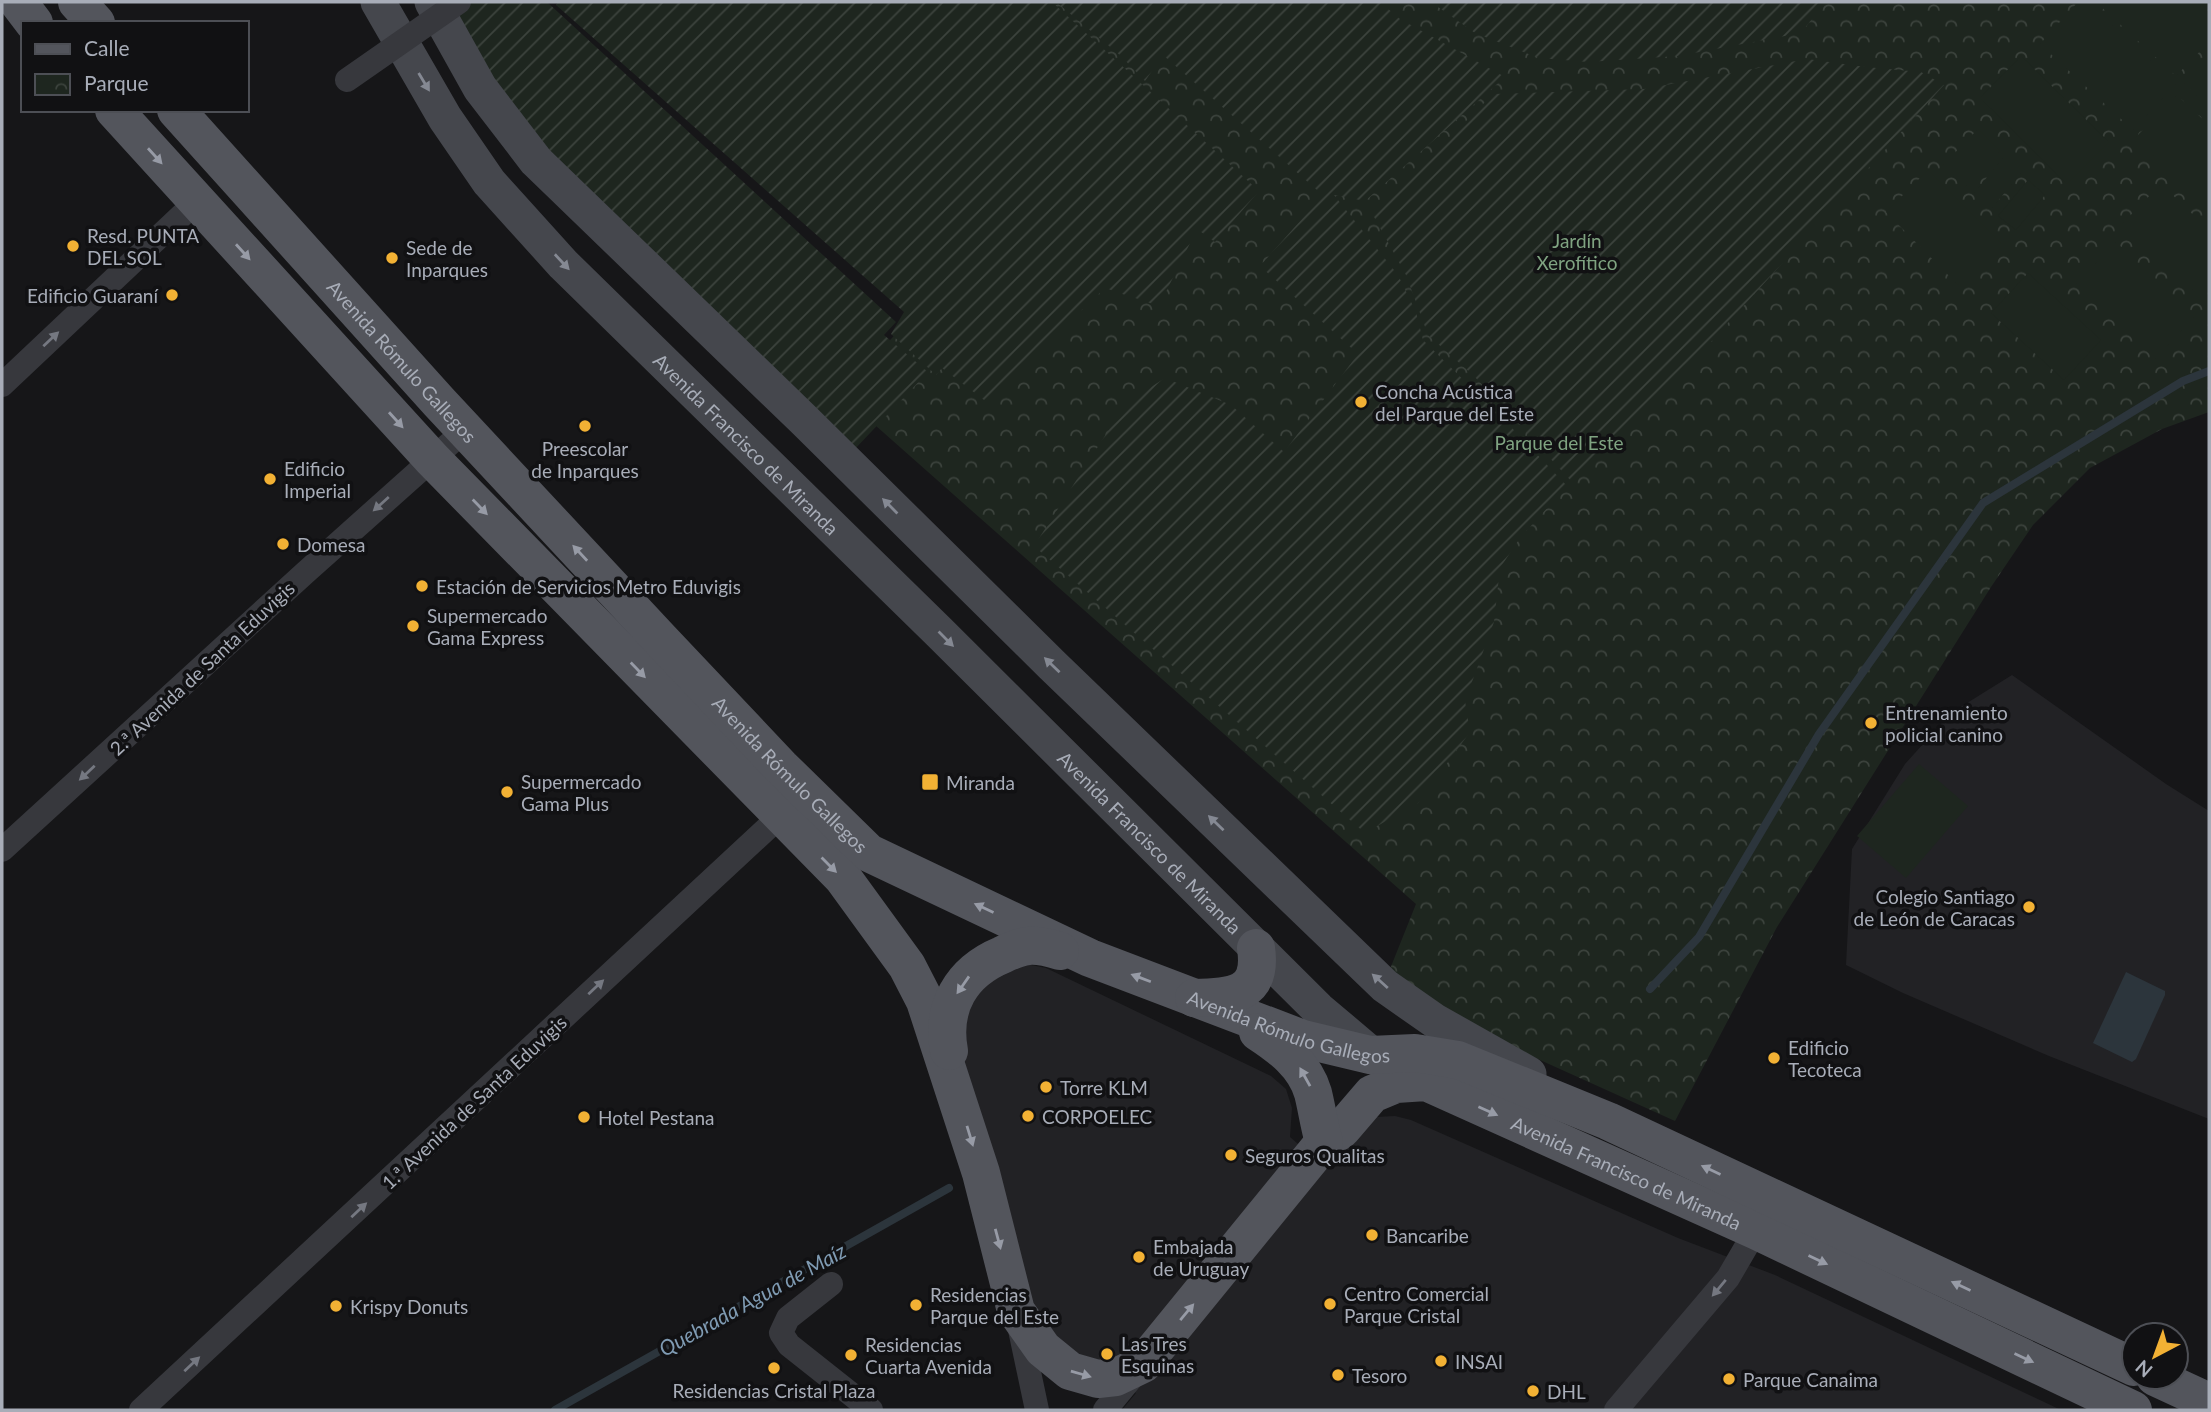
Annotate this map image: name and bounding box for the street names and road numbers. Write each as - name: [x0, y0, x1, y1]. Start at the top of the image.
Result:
- street label: Avenida Rómulo Gallegos: [323, 275, 482, 447]
- street label: Avenida Francisco de Miranda: [649, 348, 844, 539]
- street label: 2.ª Avenida de Santa Eduvigis: [105, 576, 299, 760]
- street label: Avenida Rómulo Gallegos: [708, 691, 873, 857]
- street label: Avenida Francisco de Miranda: [1054, 746, 1247, 938]
- street label: Avenida Rómulo Gallegos: [1184, 985, 1391, 1066]
- street label: 1.ª Avenida de Santa Eduvigis: [377, 1010, 571, 1194]
- street label: Avenida Francisco de Miranda: [1508, 1111, 1745, 1234]

